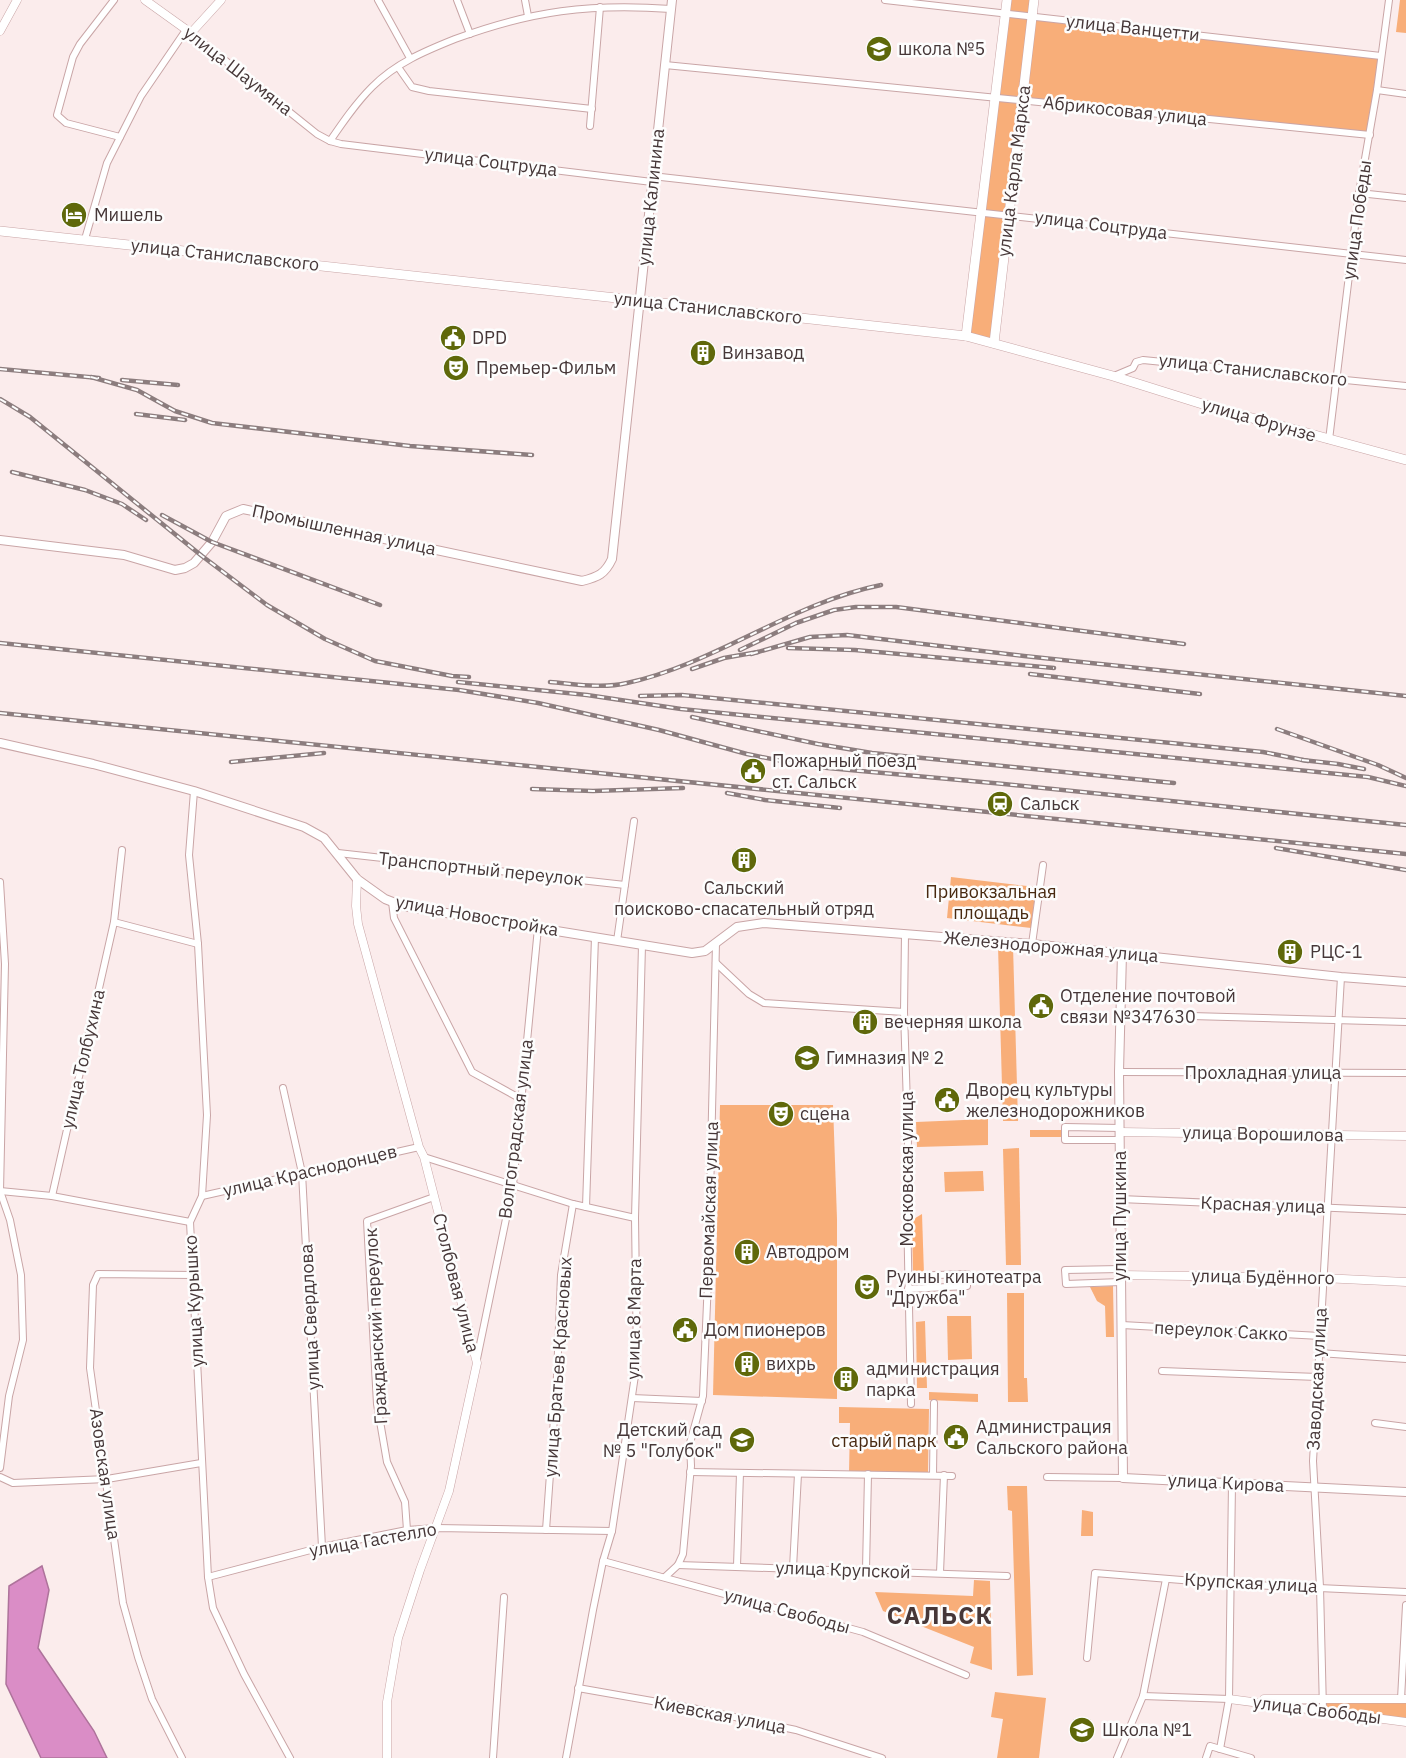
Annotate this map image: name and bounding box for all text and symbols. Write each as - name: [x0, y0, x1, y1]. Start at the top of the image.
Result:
- street label: улица Ванцетти: [1065, 9, 1201, 46]
- street label: улица Шаумяна: [179, 21, 298, 121]
- school or university icon: школа №5: [864, 34, 894, 64]
- place label: школа №5: [898, 37, 985, 60]
- street label: улица Карла Маркса: [992, 83, 1036, 258]
- street label: Абрикосовая улица: [1042, 90, 1209, 131]
- street label: улица Калинина: [632, 127, 669, 267]
- street label: улица Соцтруда: [423, 142, 559, 181]
- street label: улица Победы: [1337, 159, 1376, 281]
- hotel icon: Мишель: [59, 200, 89, 230]
- place label: Мишель: [94, 203, 163, 226]
- street label: улица Соцтруда: [1033, 205, 1169, 244]
- street label: улица Станиславского: [130, 233, 321, 276]
- street label: улица Станиславского: [613, 286, 804, 329]
- public building icon: DPD: [438, 323, 468, 353]
- place label: DPD: [472, 326, 507, 349]
- building icon: Винзавод: [688, 338, 718, 368]
- place label: Винзавод: [722, 341, 805, 364]
- street label: улица Станиславского: [1158, 348, 1349, 391]
- theatre icon: Премьер-Фильм: [441, 353, 471, 383]
- place label: Премьер-Фильм: [476, 356, 616, 379]
- street label: улица Фрунзе: [1199, 392, 1319, 447]
- street label: Промышленная улица: [250, 499, 439, 560]
- place label: Пожарный поезд ст. Сальск: [772, 749, 917, 793]
- public building icon: Пожарный поезд ст. Сальск: [738, 756, 768, 786]
- station icon: Сальск: [985, 789, 1015, 819]
- place label: Сальск: [1020, 792, 1080, 815]
- building icon: Сальский поисково-спасательный отряд: [729, 845, 759, 875]
- street label: Транспортный переулок: [377, 846, 585, 891]
- place label: Сальский поисково-спасательный отряд: [614, 876, 874, 920]
- park label: Привокзальная площадь: [925, 880, 1057, 924]
- street label: улица Новостройка: [394, 890, 561, 941]
- street label: Железнодорожная улица: [943, 926, 1160, 967]
- building icon: РЦС-1: [1275, 937, 1305, 967]
- place label: РЦС-1: [1310, 940, 1362, 963]
- place label: Отделение почтовой связи №347630: [1060, 984, 1236, 1028]
- street label: улица Толбухина: [55, 987, 110, 1131]
- public building icon: Отделение почтовой связи №347630: [1026, 991, 1056, 1021]
- building icon: вечерняя школа: [850, 1007, 880, 1037]
- place label: вечерняя школа: [884, 1010, 1022, 1033]
- street label: Волгоградская улица: [493, 1037, 538, 1220]
- school or university icon: Гимназия № 2: [792, 1043, 822, 1073]
- place label: Гимназия № 2: [826, 1046, 944, 1069]
- street label: Прохладная улица: [1185, 1061, 1342, 1084]
- place label: Дворец культуры железнодорожников: [966, 1078, 1145, 1122]
- public building icon: Дворец культуры железнодорожников: [932, 1085, 962, 1115]
- street label: Московская улица: [895, 1091, 918, 1247]
- theatre icon: сцена: [766, 1099, 796, 1129]
- place label: сцена: [800, 1102, 850, 1125]
- street label: Первомайская улица: [694, 1120, 723, 1299]
- street label: улица Ворошилова: [1182, 1121, 1344, 1146]
- street label: улица Краснодонцев: [221, 1139, 399, 1202]
- street label: улица Пушкина: [1108, 1150, 1131, 1281]
- street label: Красная улица: [1200, 1191, 1326, 1218]
- street label: Столбовая улица: [428, 1211, 485, 1355]
- street label: Гражданский переулок: [359, 1227, 392, 1425]
- street label: улица Курышко: [179, 1234, 208, 1368]
- building icon: Автодром: [732, 1237, 762, 1267]
- place label: Автодром: [766, 1240, 849, 1263]
- street label: улица Свердлова: [294, 1243, 325, 1391]
- street label: улица Братьев Красновых: [538, 1256, 577, 1478]
- street label: улица 8 Марта: [621, 1258, 646, 1380]
- street label: улица Будённого: [1191, 1264, 1335, 1289]
- place label: Руины кинотеатра "Дружба": [886, 1265, 1042, 1309]
- theatre icon: Руины кинотеатра "Дружба": [852, 1272, 882, 1302]
- street label: Заводская улица: [1301, 1306, 1332, 1451]
- public building icon: Дом пионеров: [670, 1315, 700, 1345]
- street label: переулок Сакко: [1154, 1316, 1288, 1345]
- place label: Дом пионеров: [704, 1318, 826, 1341]
- building icon: вихрь: [732, 1349, 762, 1379]
- place label: вихрь: [766, 1352, 816, 1375]
- place label: администрация парка: [866, 1357, 1000, 1401]
- building icon: администрация парка: [831, 1364, 861, 1394]
- street label: Азовская улица: [85, 1407, 126, 1542]
- place label: Администрация Сальского района: [976, 1415, 1128, 1459]
- place label: Детский сад № 5 "Голубок": [603, 1418, 722, 1462]
- public building icon: Администрация Сальского района: [941, 1422, 971, 1452]
- school or university icon: Детский сад № 5 "Голубок": [727, 1425, 757, 1455]
- park label: старый парк: [831, 1429, 937, 1452]
- street label: улица Кирова: [1167, 1468, 1285, 1497]
- street label: улица Гастелло: [307, 1517, 438, 1562]
- street label: улица Крупской: [775, 1556, 911, 1583]
- street label: Крупская улица: [1184, 1568, 1319, 1598]
- street label: улица Свободы: [722, 1583, 853, 1638]
- district label: САЛЬСК: [887, 1599, 993, 1631]
- street label: Киевская улица: [652, 1690, 789, 1739]
- street label: улица Свободы: [1251, 1690, 1383, 1729]
- school or university icon: Школа №1: [1067, 1715, 1097, 1745]
- place label: Школа №1: [1102, 1718, 1192, 1741]

